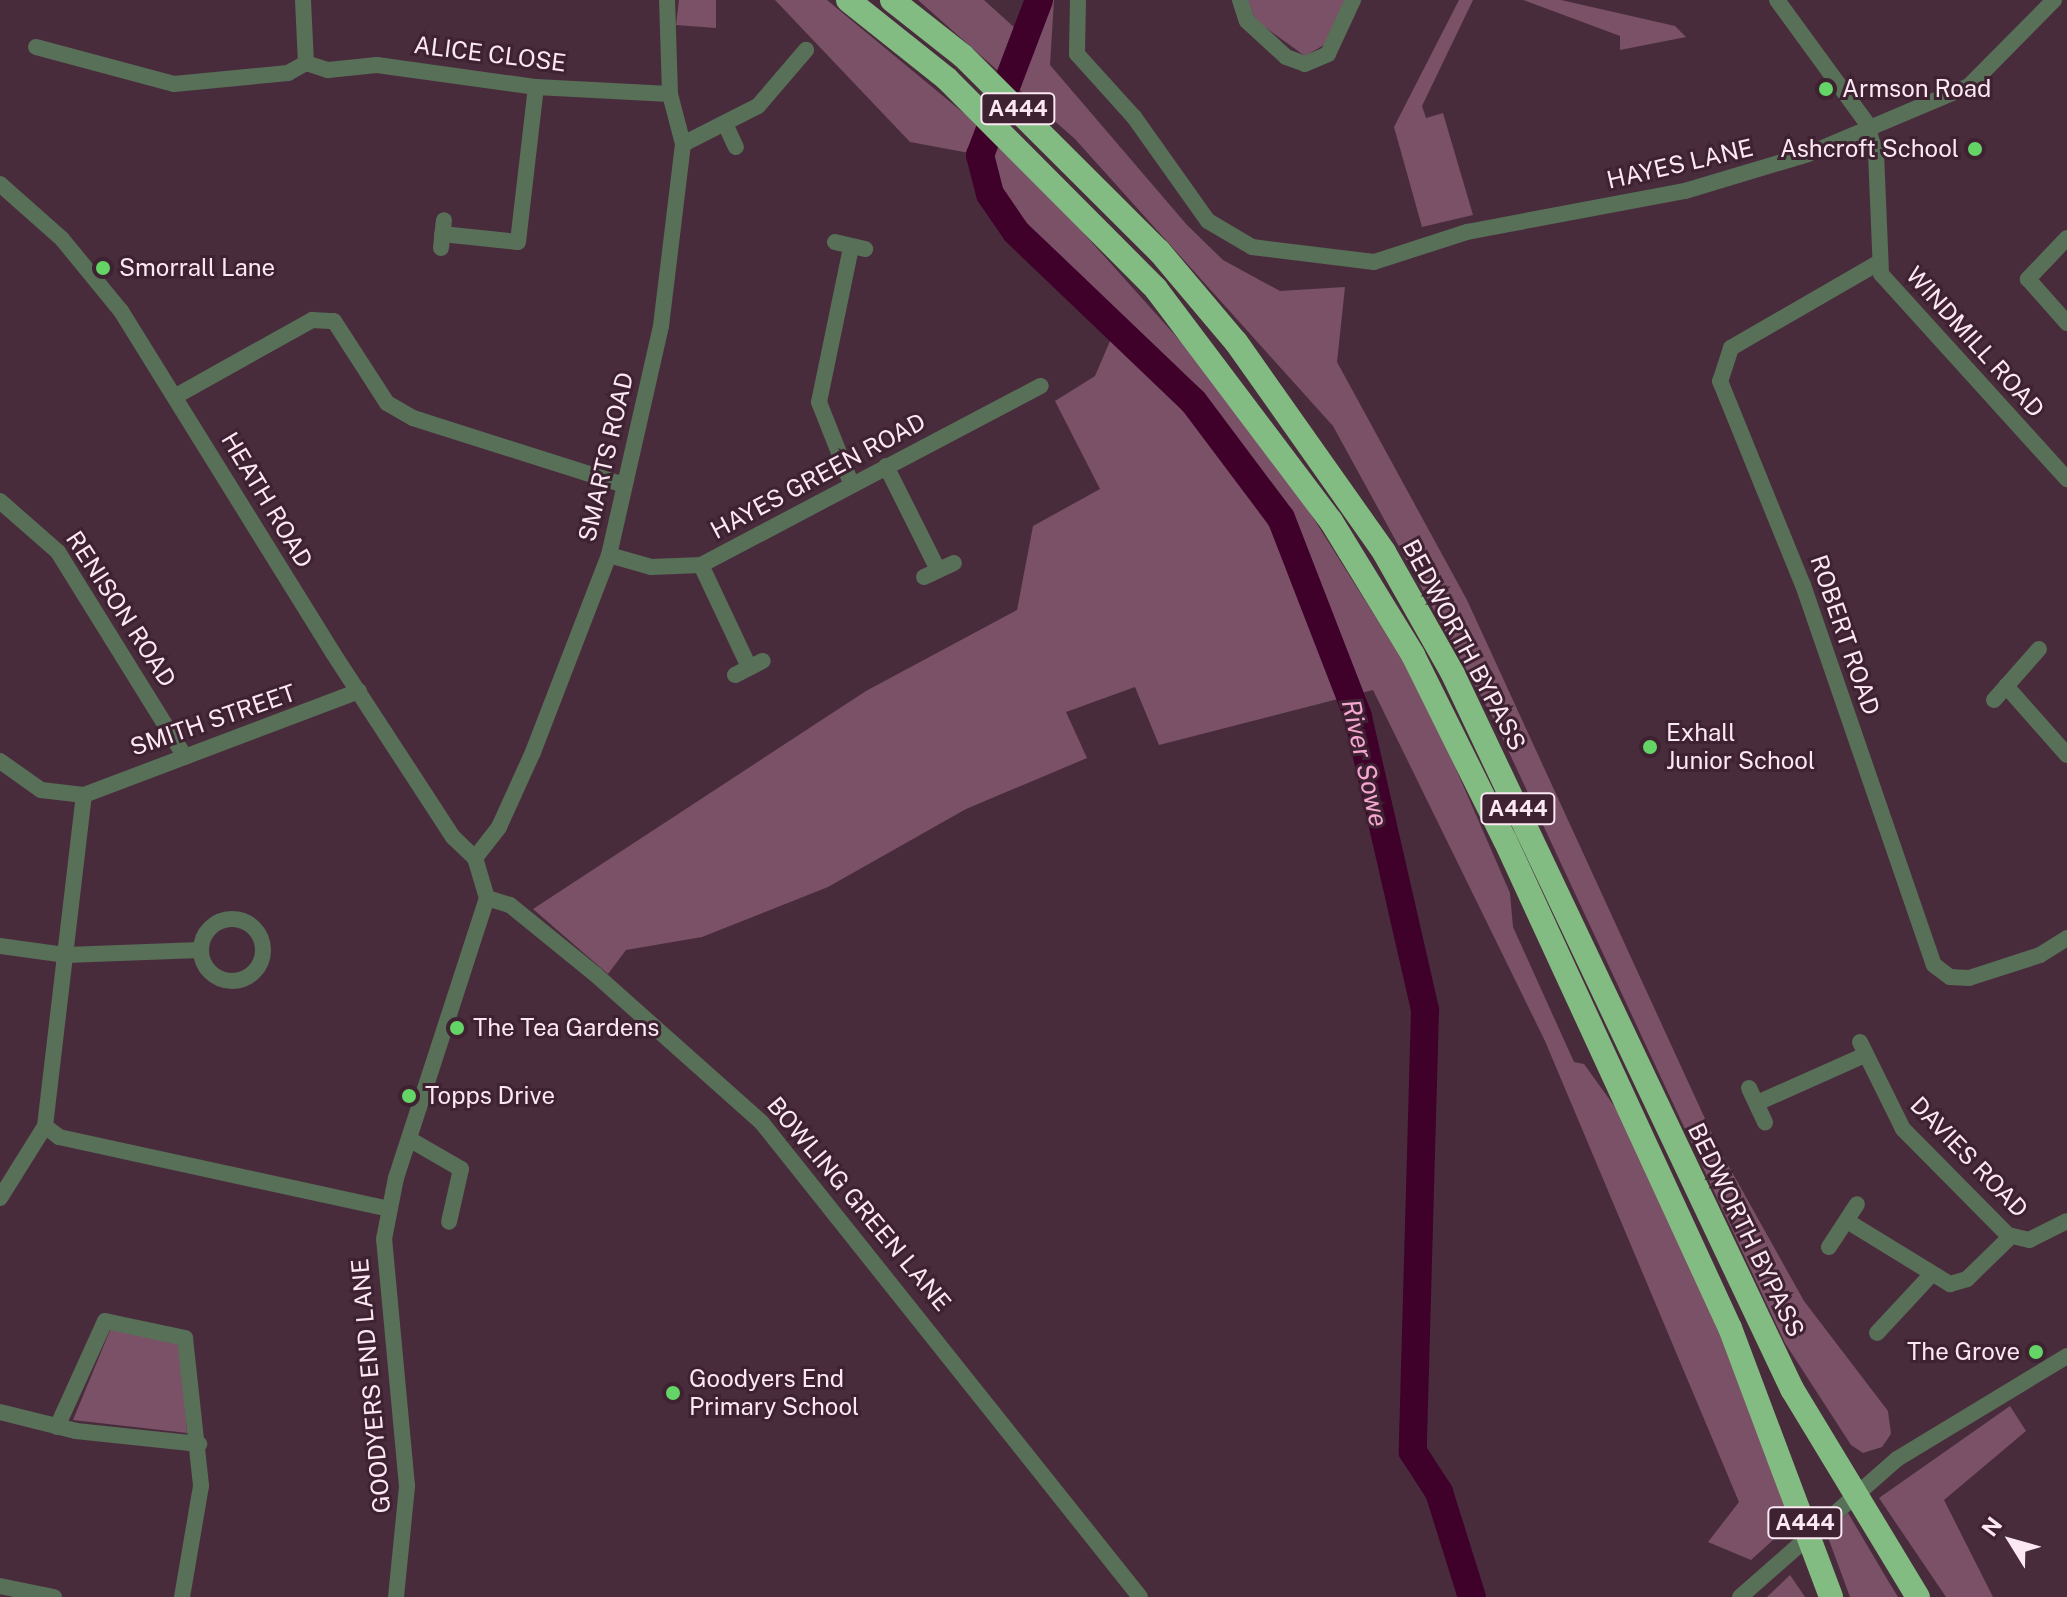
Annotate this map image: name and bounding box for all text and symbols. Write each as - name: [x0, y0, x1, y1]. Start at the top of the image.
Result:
- street label: ALICE CLOSE: [412, 30, 568, 78]
- place label: Armson Road: [1842, 75, 1991, 103]
- marker: Armson Road: [1817, 80, 1835, 98]
- road number: A444: [980, 91, 1056, 127]
- street label: HAYES LANE: [1604, 133, 1756, 195]
- place label: Ashcroft School: [1780, 135, 1959, 163]
- marker: Ashcroft School: [1966, 140, 1984, 158]
- place label: Smorrall Lane: [119, 254, 275, 282]
- marker: Smorrall Lane: [94, 259, 112, 277]
- street label: WINDMILL ROAD: [1900, 261, 2050, 423]
- street label: SMARTS ROAD: [573, 370, 639, 544]
- street label: HAYES GREEN ROAD: [706, 407, 930, 545]
- street label: HEATH ROAD: [215, 427, 319, 573]
- street label: RENISON ROAD: [60, 526, 182, 692]
- street label: BEDWORTH BYPASS: [1396, 535, 1532, 755]
- street label: ROBERT ROAD: [1804, 551, 1886, 719]
- street label: SMITH STREET: [126, 678, 300, 762]
- water label: River Sowe: [1335, 696, 1395, 830]
- place label: Exhall Junior School: [1666, 719, 1815, 775]
- marker: Exhall Junior School: [1641, 738, 1659, 756]
- road number: A444: [1480, 791, 1556, 827]
- place label: The Tea Gardens: [473, 1014, 659, 1042]
- marker: The Tea Gardens: [448, 1019, 466, 1037]
- place label: Topps Drive: [425, 1082, 555, 1110]
- marker: Topps Drive: [400, 1087, 418, 1105]
- street label: BOWLING GREEN LANE: [761, 1091, 957, 1317]
- street label: DAVIES ROAD: [1904, 1091, 2034, 1223]
- street label: BEDWORTH BYPASS: [1682, 1118, 1810, 1342]
- street label: GOODYERS END LANE: [346, 1257, 396, 1515]
- place label: The Grove: [1907, 1338, 2020, 1366]
- marker: The Grove: [2027, 1343, 2045, 1361]
- place label: Goodyers End Primary School: [689, 1365, 859, 1421]
- marker: Goodyers End Primary School: [664, 1384, 682, 1402]
- north arrow: [1971, 1501, 2051, 1581]
- road number: A444: [1767, 1505, 1843, 1541]
- text: N: [1976, 1512, 2007, 1541]

